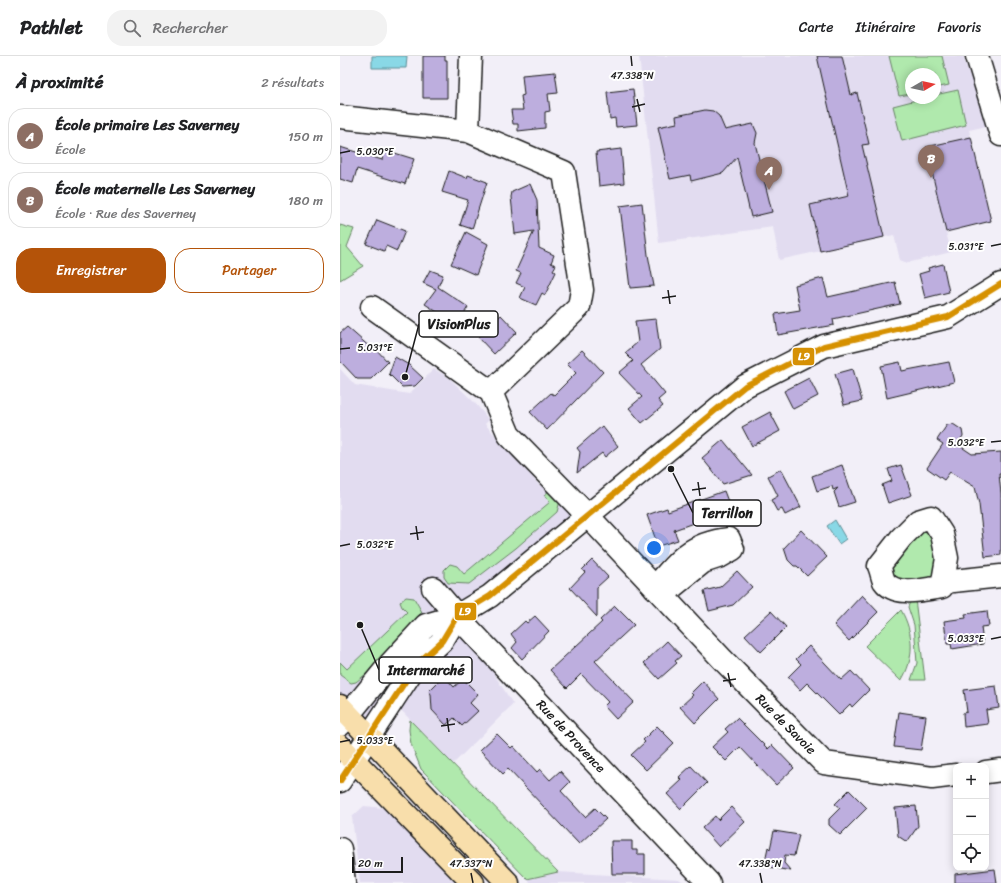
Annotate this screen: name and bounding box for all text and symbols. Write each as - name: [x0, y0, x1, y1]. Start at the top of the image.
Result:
- search box: [107, 10, 387, 46]
- text: Pathlet: [20, 11, 83, 44]
- text: Rechercher: [153, 15, 228, 41]
- text: Carte: [799, 15, 834, 40]
- text: Itinéraire: [856, 15, 915, 40]
- text: Favoris: [937, 15, 981, 40]
- icon: search: [121, 17, 143, 39]
- text: À proximité: [16, 67, 103, 97]
- text: 47.338°N: [610, 67, 654, 85]
- north arrow: [905, 68, 941, 104]
- text: 2 résultats: [261, 71, 324, 94]
- text: École primaire Les Saverney: [55, 112, 239, 138]
- text: A: [26, 125, 34, 148]
- text: 150 m: [288, 125, 323, 148]
- text: École: [55, 138, 86, 161]
- text: 5.030°E: [356, 143, 395, 161]
- pin: B: [918, 145, 944, 178]
- pin: A: [756, 157, 782, 190]
- text: École maternelle Les Saverney: [55, 176, 255, 202]
- text: B: [26, 189, 34, 212]
- text: 180 m: [288, 189, 323, 212]
- text: École · Rue des Saverney: [55, 202, 196, 225]
- text: 5.031°E: [948, 238, 985, 256]
- button: Enregistrer: [16, 248, 166, 293]
- button: Partager: [174, 248, 324, 293]
- callout: VisionPlus: [419, 311, 498, 337]
- text: VisionPlus: [427, 312, 491, 337]
- text: 5.031°E: [357, 339, 394, 357]
- line badge: L9: [792, 347, 815, 366]
- text: L9: [798, 347, 810, 366]
- text: 5.032°E: [948, 434, 986, 452]
- callout: Terrillon: [693, 500, 761, 526]
- text: Terrillon: [701, 501, 753, 526]
- text: 5.032°E: [357, 536, 395, 554]
- your location: [644, 538, 664, 558]
- line badge: L9: [454, 602, 477, 621]
- text: L9: [459, 602, 471, 621]
- text: 5.033°E: [948, 630, 986, 648]
- callout: Intermarché: [379, 657, 472, 683]
- text: Intermarché: [386, 658, 465, 683]
- street label: Rue de Savoie: [750, 688, 822, 760]
- street label: Rue de Provence: [531, 694, 611, 778]
- text: 5.033°E: [357, 732, 395, 750]
- map controls: [953, 763, 989, 871]
- button: +: [953, 763, 989, 799]
- button: −: [953, 799, 989, 835]
- button: locate: [953, 835, 989, 871]
- text: 20 m: [358, 854, 383, 873]
- scale bar: [352, 855, 403, 874]
- text: 47.337°N: [450, 855, 493, 873]
- text: 47.338°N: [738, 855, 782, 873]

